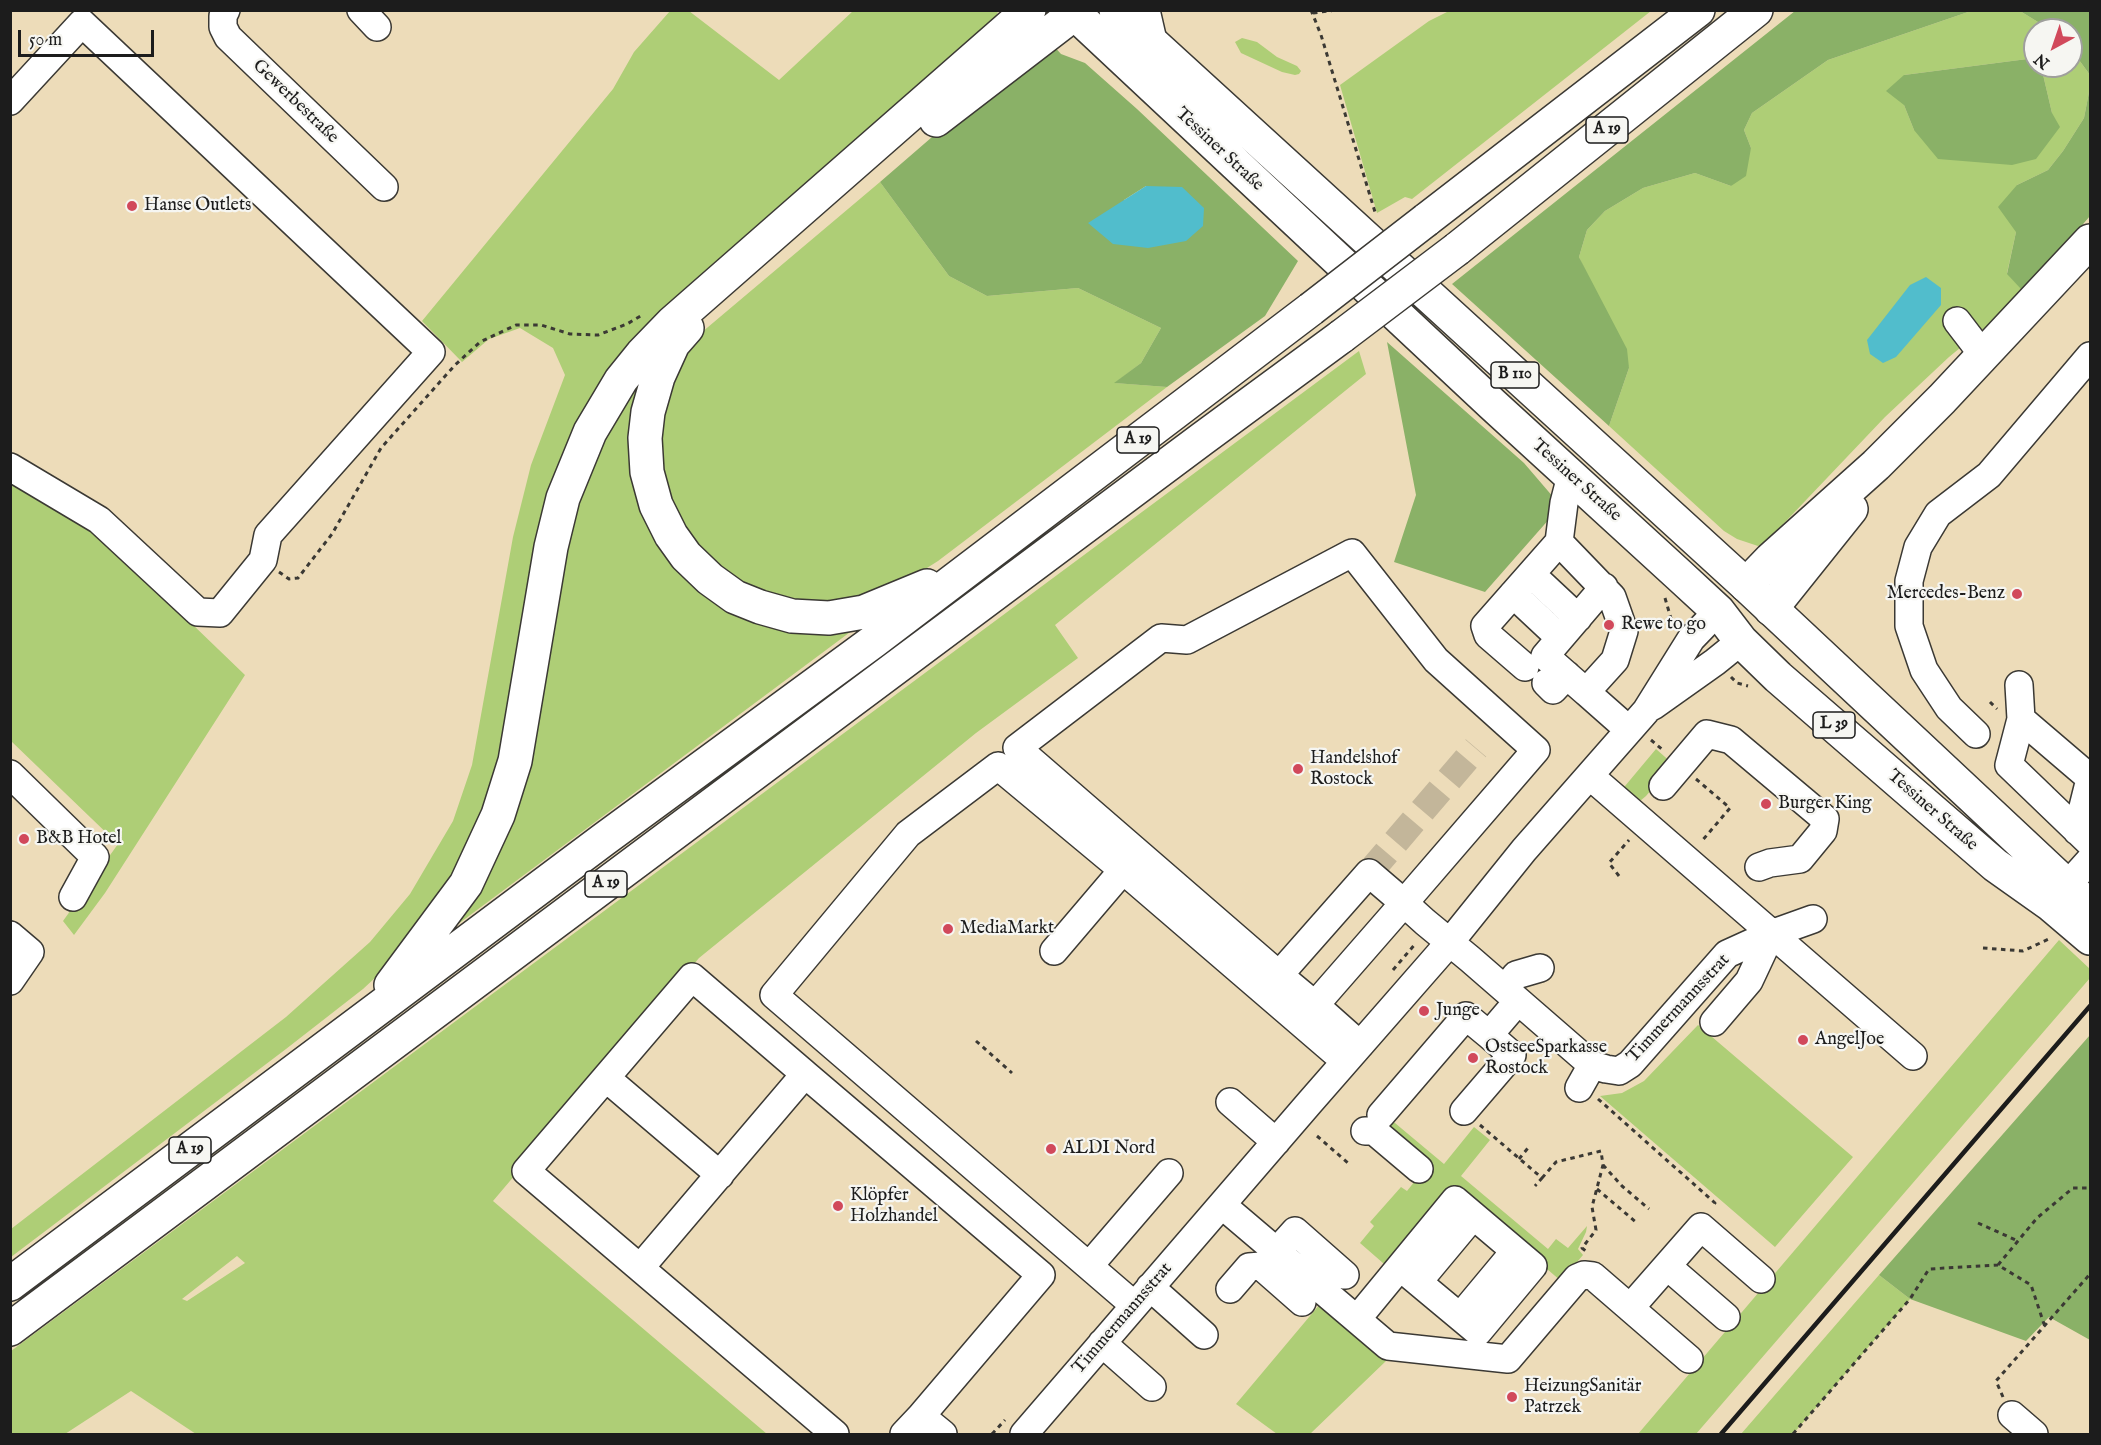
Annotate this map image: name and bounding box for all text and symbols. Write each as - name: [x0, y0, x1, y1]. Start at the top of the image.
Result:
- scale bar: [21, 18, 158, 56]
- north arrow: [2023, 18, 2083, 78]
- text: 50 m: [29, 29, 62, 52]
- text: N: [2031, 48, 2054, 72]
- street label: Gewerbestraße: [247, 55, 343, 149]
- street label: Tessiner Straße: [1170, 104, 1268, 196]
- road number: A 19: [1586, 117, 1628, 143]
- place label: Hanse Outlets: [144, 195, 251, 217]
- marker: Hanse Outlets: [125, 199, 139, 213]
- road number: B 110: [1491, 362, 1539, 388]
- road number: A 19: [1117, 427, 1159, 453]
- street label: Tessiner Straße: [1527, 435, 1625, 527]
- place label: Mercedes-Benz: [1887, 583, 2005, 605]
- marker: Mercedes-Benz: [2010, 587, 2024, 601]
- place label: Rewe to go: [1621, 614, 1706, 636]
- marker: Rewe to go: [1602, 618, 1616, 632]
- road number: L 39: [1813, 712, 1855, 738]
- place label: Handelshof Rostock: [1310, 748, 1398, 790]
- marker: Handelshof Rostock: [1291, 762, 1305, 776]
- street label: Tessiner Straße: [1882, 766, 1982, 856]
- place label: Burger King: [1778, 793, 1872, 815]
- marker: Burger King: [1759, 797, 1773, 811]
- place label: B&B Hotel: [36, 828, 122, 850]
- marker: B&B Hotel: [17, 832, 31, 846]
- road number: A 19: [585, 871, 627, 897]
- place label: MediaMarkt: [960, 918, 1054, 940]
- marker: MediaMarkt: [941, 922, 955, 936]
- street label: Timmermannsstrat: [1623, 950, 1735, 1068]
- place label: Junge: [1436, 1000, 1480, 1022]
- marker: Junge: [1417, 1004, 1431, 1018]
- place label: AngelJoe: [1815, 1029, 1884, 1051]
- marker: AngelJoe: [1796, 1033, 1810, 1047]
- place label: OstseeSparkasse Rostock: [1485, 1037, 1607, 1080]
- marker: OstseeSparkasse Rostock: [1466, 1051, 1480, 1065]
- road number: A 19: [169, 1137, 211, 1163]
- place label: ALDI Nord: [1063, 1138, 1155, 1160]
- marker: ALDI Nord: [1044, 1142, 1058, 1156]
- place label: Klöpfer Holzhandel: [850, 1185, 938, 1228]
- marker: Klöpfer Holzhandel: [831, 1199, 845, 1213]
- street label: Timmermannsstrat: [1069, 1259, 1177, 1379]
- place label: HeizungSanitär Patrzek: [1524, 1376, 1641, 1418]
- marker: HeizungSanitär Patrzek: [1505, 1390, 1519, 1404]

